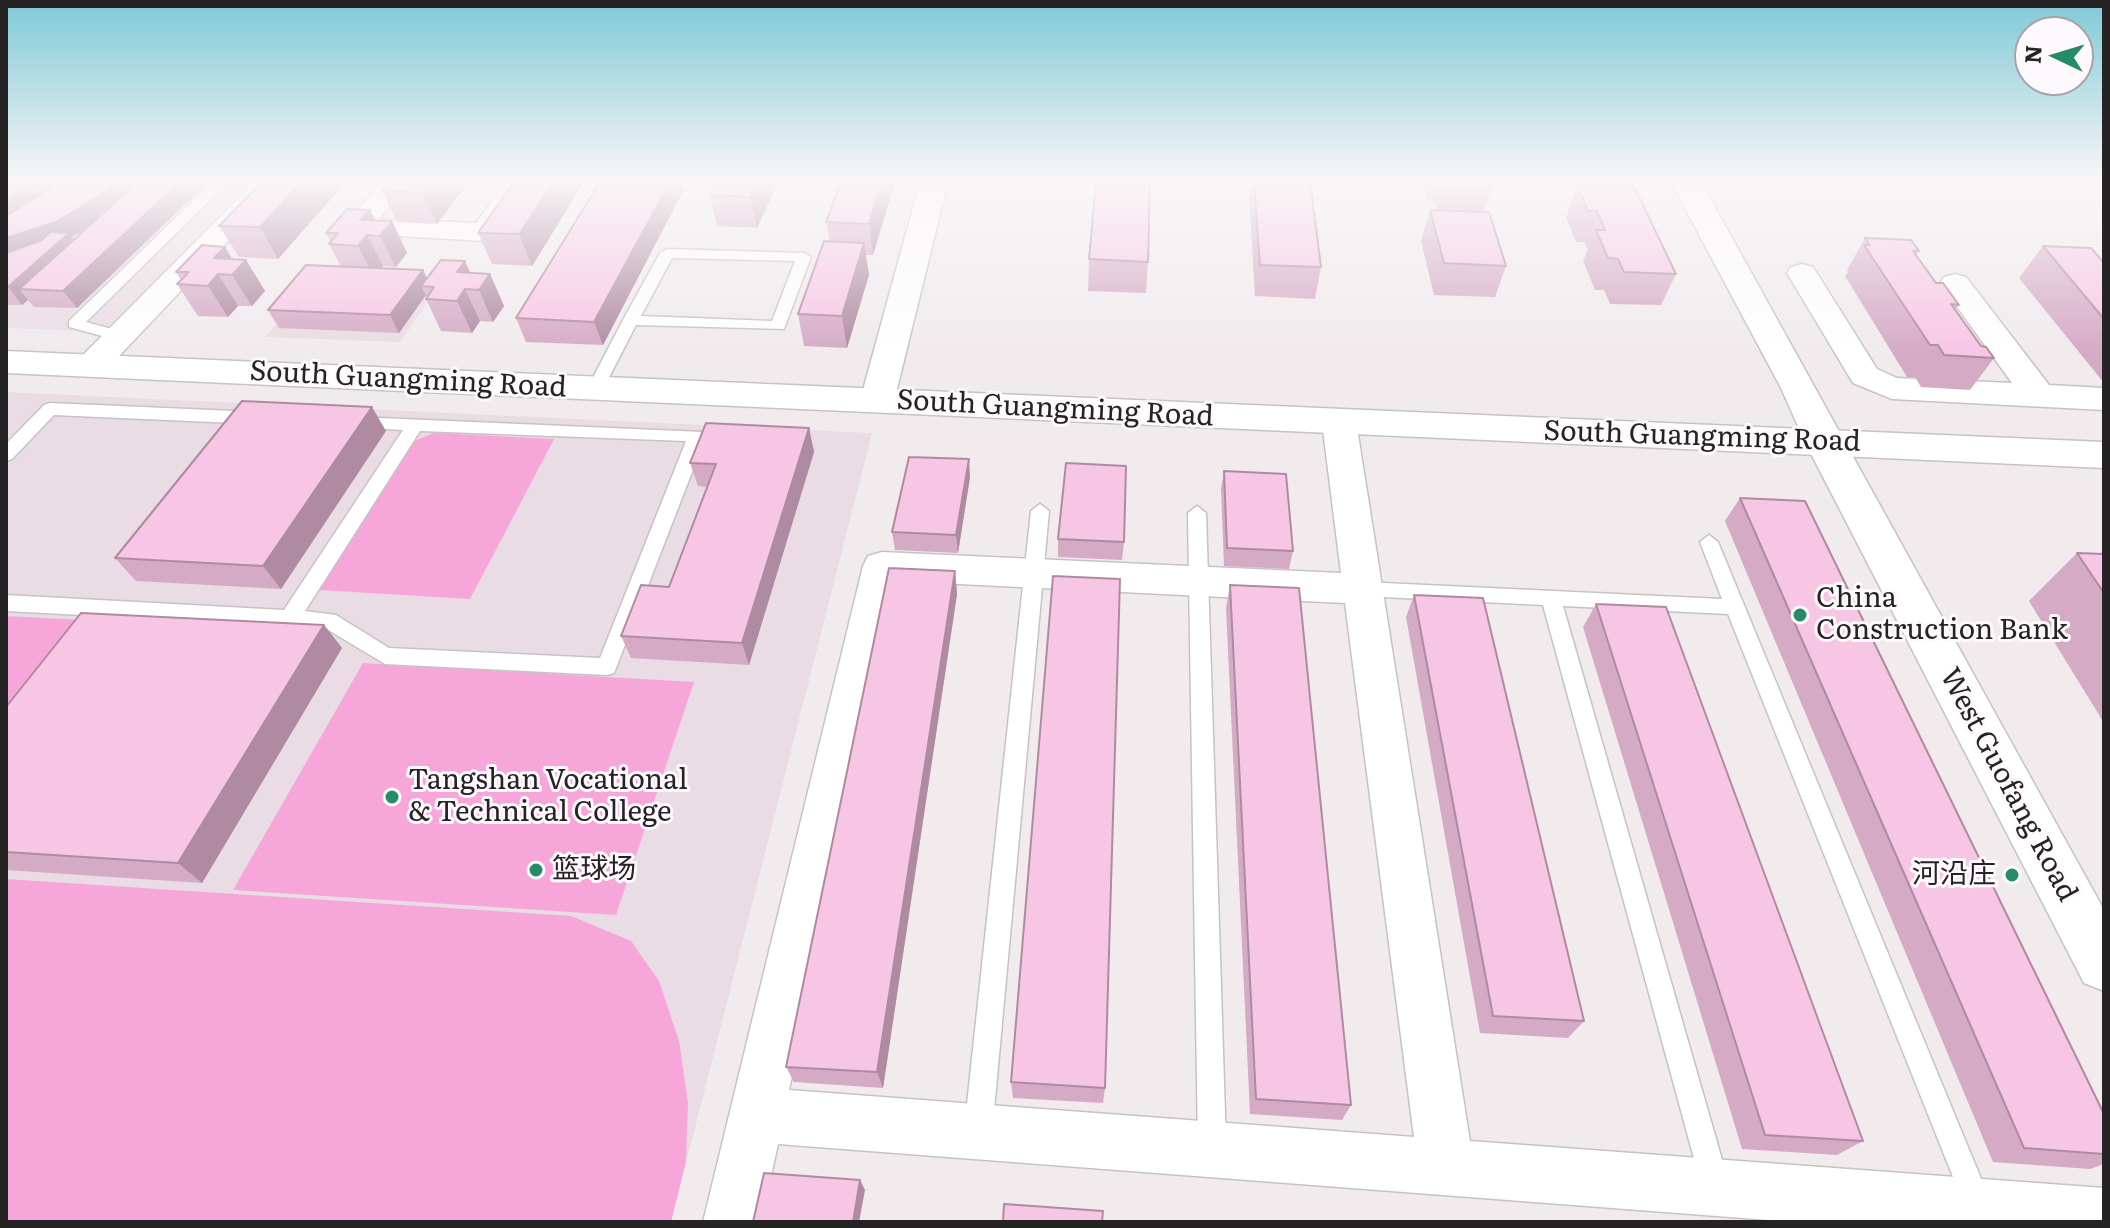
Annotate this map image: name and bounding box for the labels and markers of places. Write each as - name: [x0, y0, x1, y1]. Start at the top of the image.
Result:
- place label: China Construction Bank: [1816, 582, 2068, 648]
- marker: China Construction Bank: [1791, 606, 1809, 624]
- place label: Tangshan Vocational & Technical College: [408, 764, 688, 830]
- marker: Tangshan Vocational & Technical College: [383, 788, 401, 806]
- place label: 篮球场: [552, 853, 636, 887]
- place label: 河沿庄: [1912, 858, 1996, 892]
- marker: 篮球场: [527, 861, 545, 879]
- marker: 河沿庄: [2003, 866, 2021, 884]

